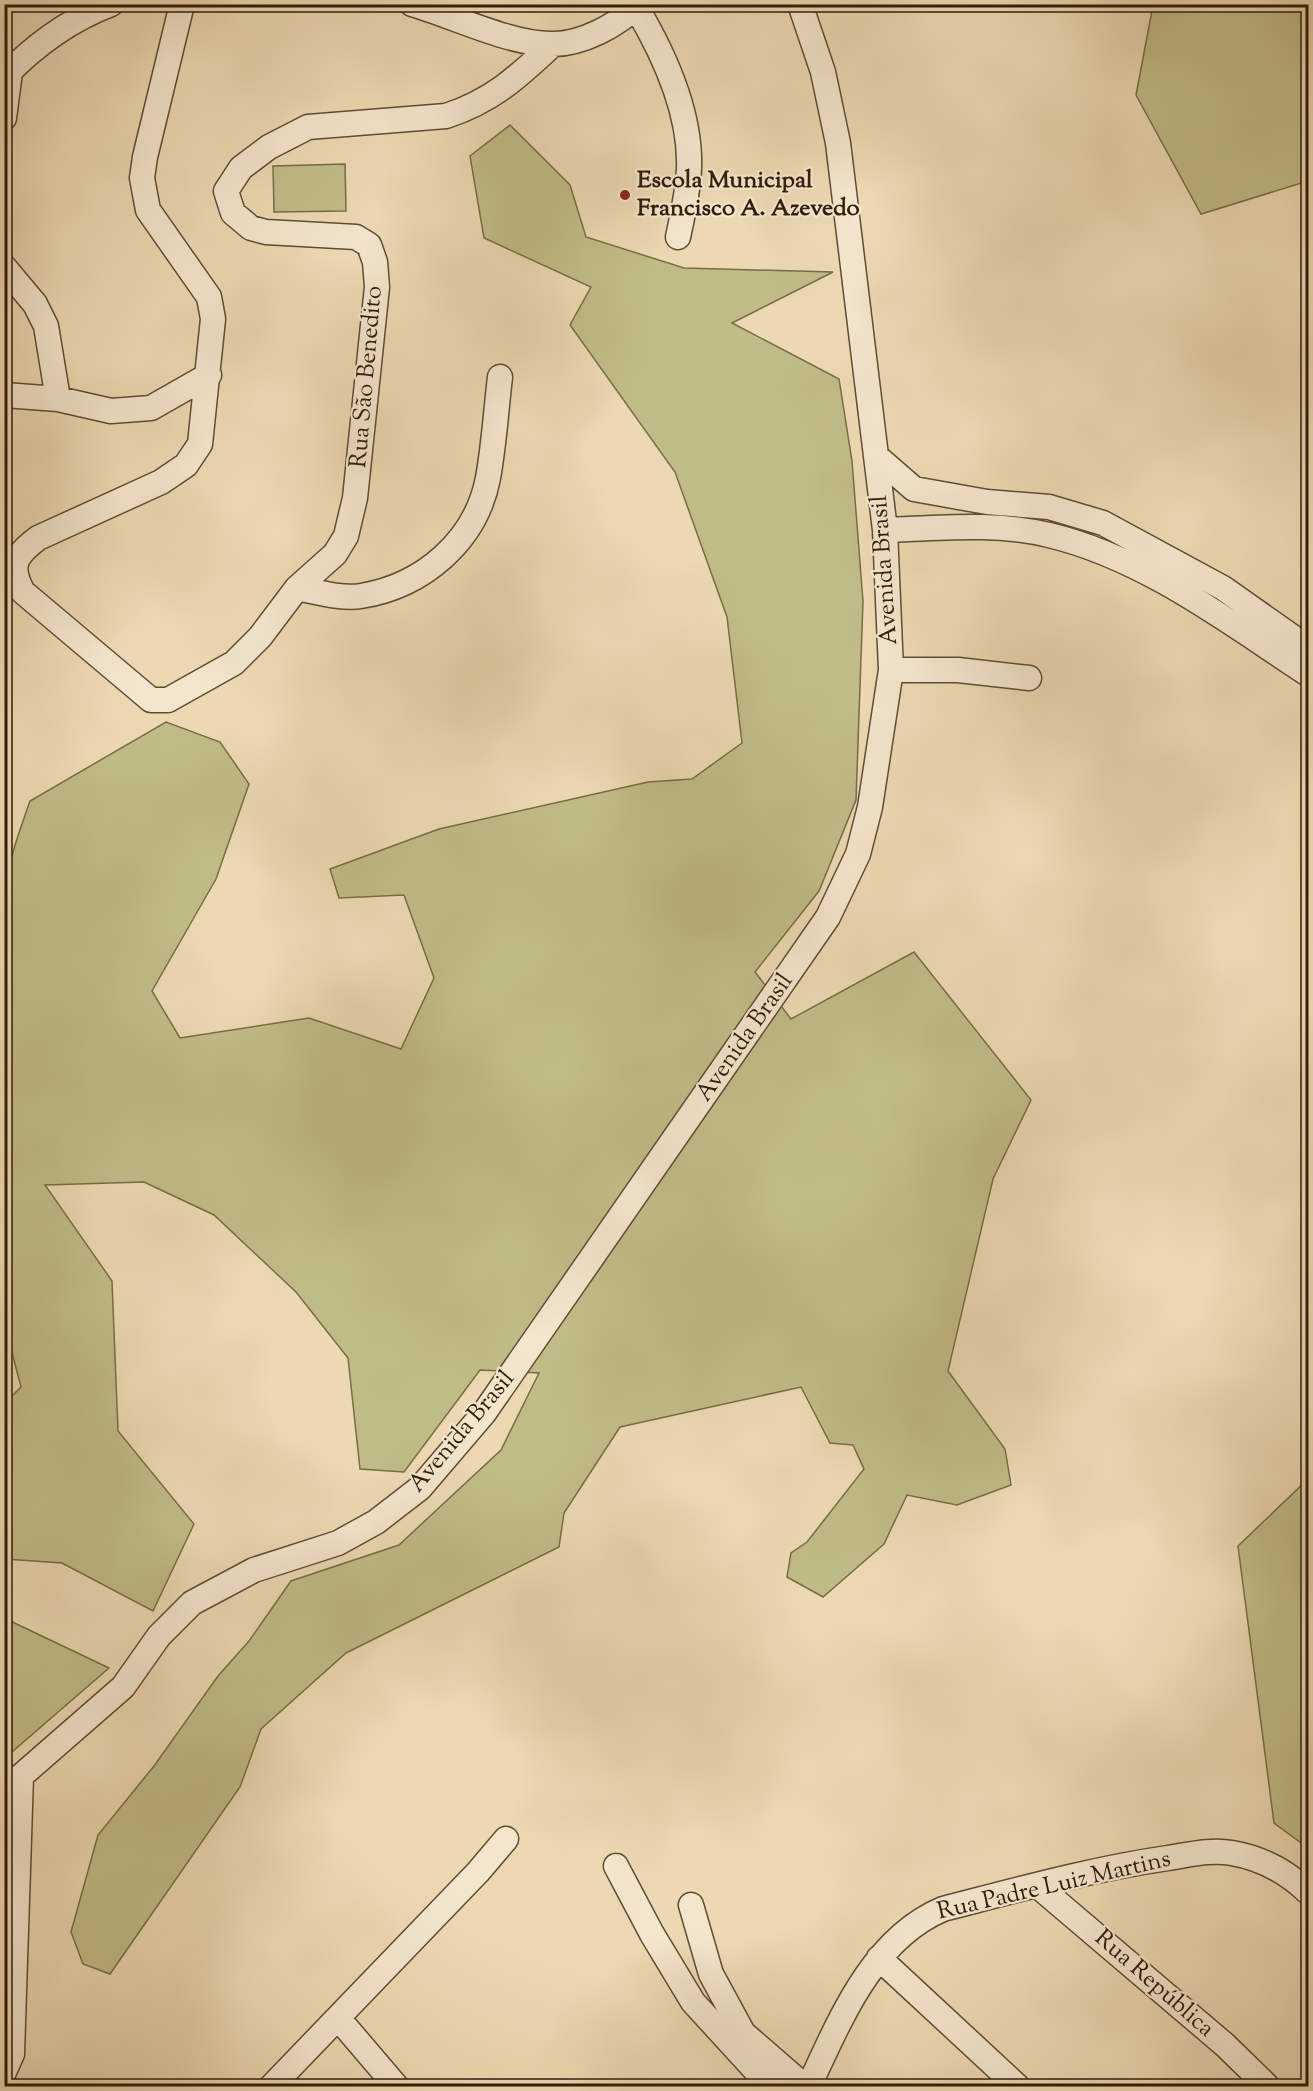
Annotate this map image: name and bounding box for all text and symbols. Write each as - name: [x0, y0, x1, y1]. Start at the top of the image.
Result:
- place label: Escola Municipal Francisco A. Azevedo: [637, 164, 860, 226]
- marker: Escola Municipal Francisco A. Azevedo: [618, 188, 632, 202]
- street label: Rua São Benedito: [342, 284, 392, 470]
- street label: Avenida Brasil: [863, 494, 907, 646]
- street label: Avenida Brasil: [688, 967, 802, 1109]
- street label: Avenida Brasil: [401, 1363, 523, 1500]
- street label: Rua Padre Luiz Martins: [934, 1843, 1174, 1929]
- street label: Rua República: [1087, 1922, 1221, 2046]

